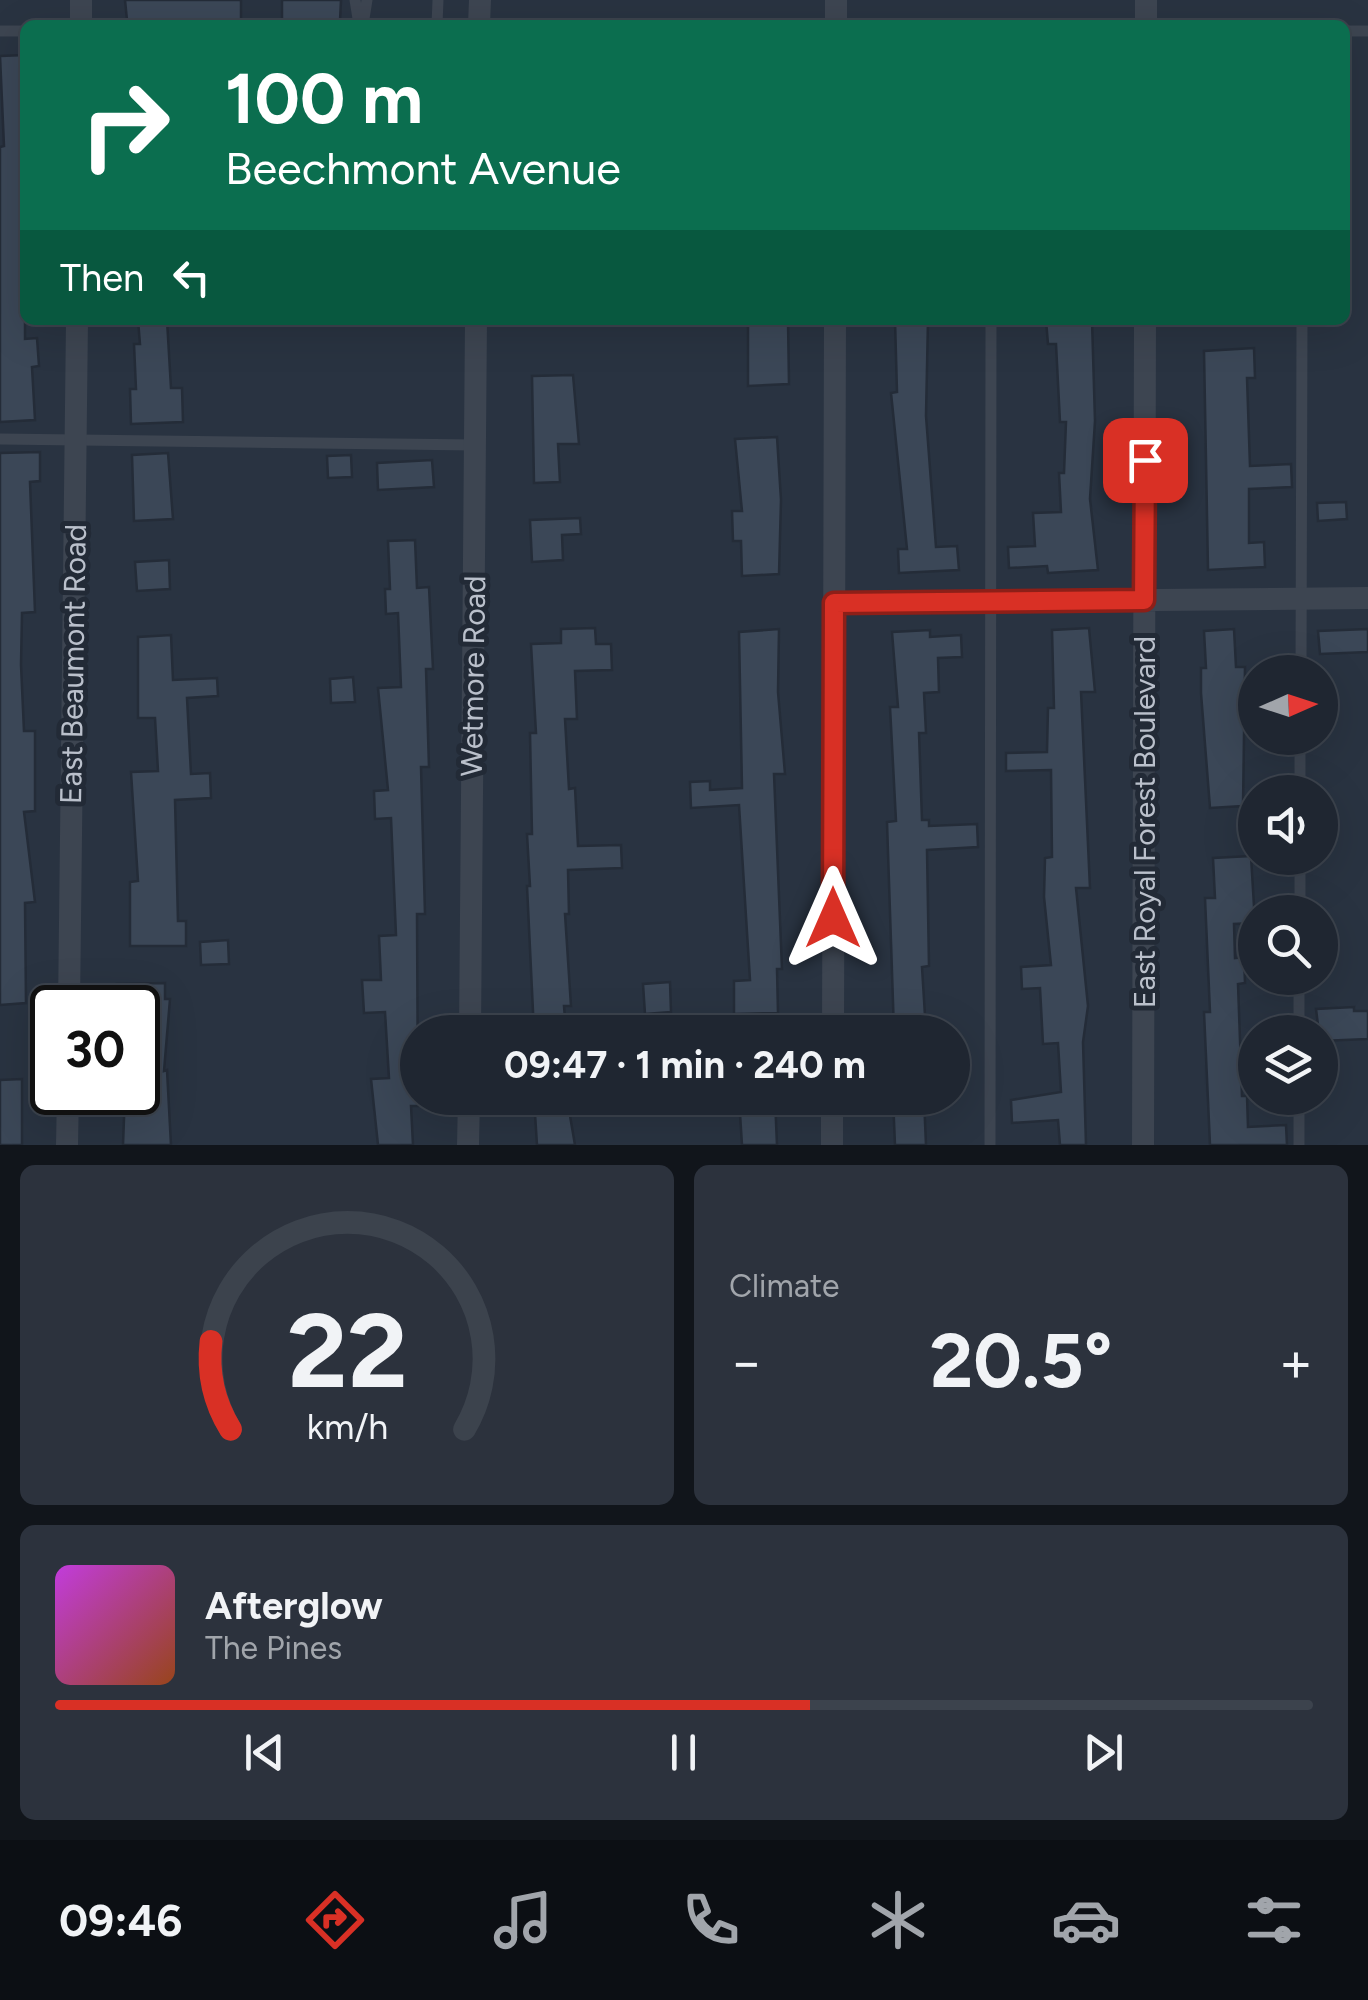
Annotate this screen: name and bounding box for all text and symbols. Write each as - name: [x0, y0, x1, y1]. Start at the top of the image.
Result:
- text: 100 m: [225, 56, 423, 141]
- icon: right: [60, 60, 190, 190]
- text: Beechmont Avenue: [225, 141, 621, 195]
- icon: left: [164, 250, 219, 305]
- text: Then: [60, 255, 144, 301]
- pin: [1103, 418, 1188, 503]
- icon: arrive: [1118, 433, 1173, 488]
- street label: East Beaumont Road: [52, 524, 94, 804]
- street label: Wetmore Road: [453, 575, 493, 777]
- street label: East Royal Forest Boulevard: [1126, 636, 1163, 1008]
- north arrow: [1238, 655, 1338, 755]
- map controls: [1238, 655, 1338, 1115]
- button: sound: [1238, 775, 1338, 875]
- position arrow: [781, 866, 885, 970]
- button: search: [1238, 895, 1338, 995]
- speed limit sign: 30: [30, 985, 160, 1115]
- button: layers: [1238, 1015, 1338, 1115]
- text: 09:47 · 1 min · 240 m: [504, 1042, 866, 1088]
- text: Climate: [729, 1267, 840, 1305]
- text: 22: [287, 1288, 407, 1413]
- text: 20.5°: [930, 1316, 1112, 1406]
- text: −: [729, 1329, 763, 1395]
- text: +: [1279, 1329, 1313, 1395]
- text: km/h: [306, 1405, 388, 1448]
- text: Afterglow: [205, 1583, 383, 1629]
- text: The Pines: [205, 1629, 342, 1667]
- icon: previous: [237, 1725, 292, 1780]
- icon: pause: [656, 1725, 711, 1780]
- icon: next: [1076, 1725, 1131, 1780]
- icon: directions: [300, 1885, 370, 1955]
- icon: music: [488, 1885, 558, 1955]
- icon: phone: [676, 1885, 746, 1955]
- icon: climate: [863, 1885, 933, 1955]
- icon: car: [1051, 1885, 1121, 1955]
- icon: filters: [1239, 1885, 1309, 1955]
- text: 09:46: [59, 1893, 182, 1947]

